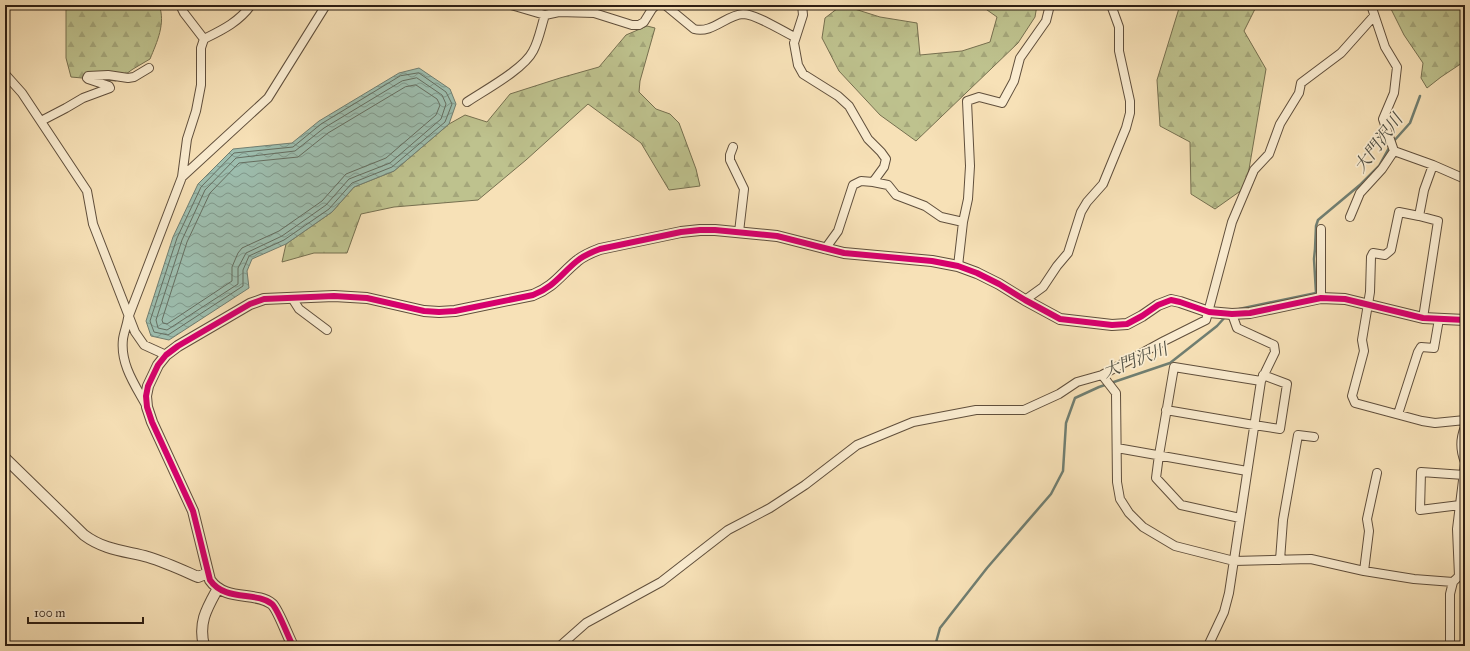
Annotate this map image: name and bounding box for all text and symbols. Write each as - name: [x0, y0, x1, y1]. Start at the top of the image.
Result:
- water label: 大門沢川: [1350, 108, 1408, 177]
- water label: 大門沢川: [1100, 338, 1173, 382]
- scale bar: [28, 599, 143, 625]
- text: 100 m: [34, 606, 65, 620]

